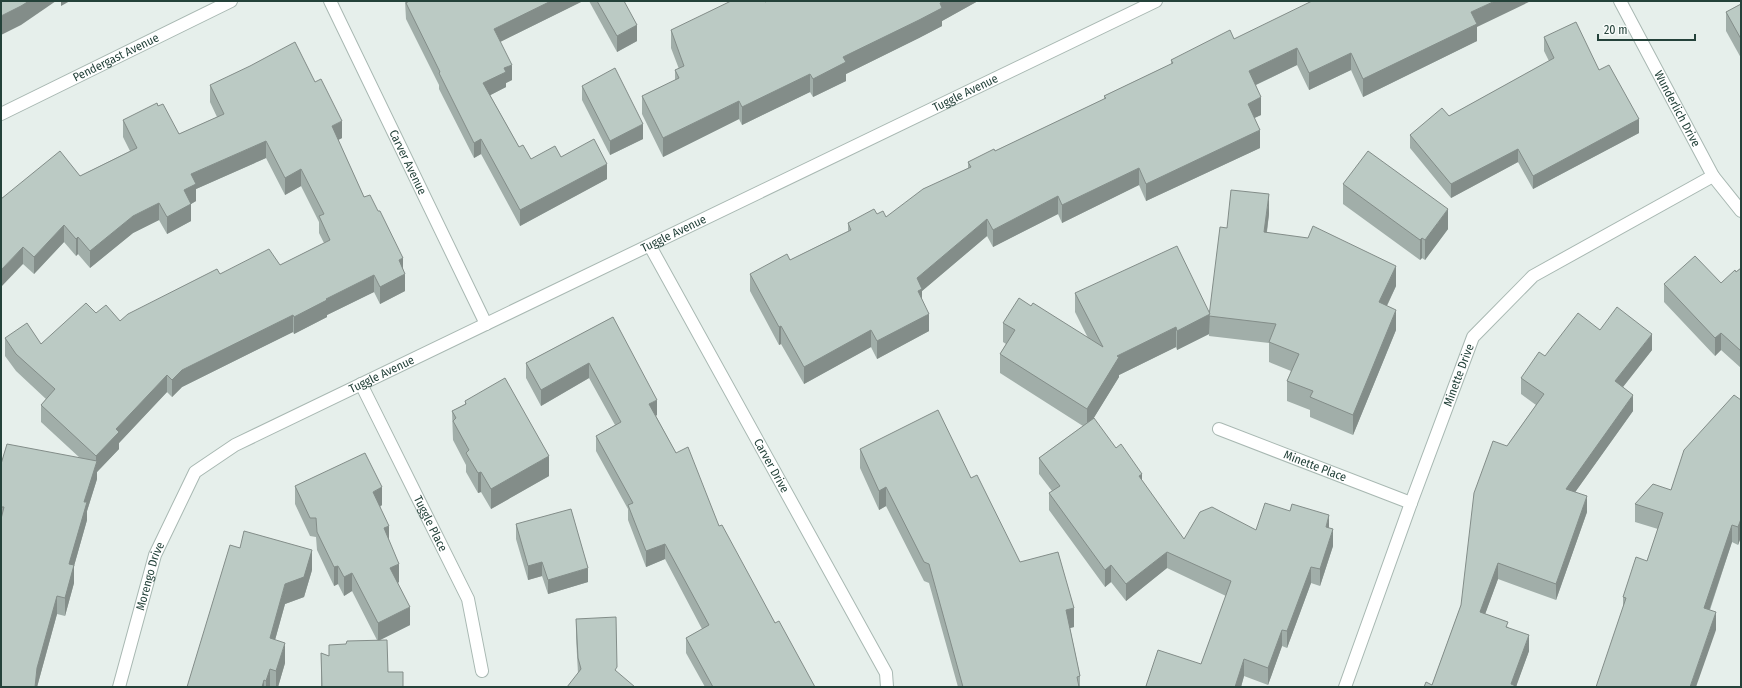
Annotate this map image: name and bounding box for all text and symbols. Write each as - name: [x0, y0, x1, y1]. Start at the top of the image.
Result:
- scale bar: [1598, 16, 1695, 42]
- text: 20 m: [1604, 23, 1628, 37]
- street label: Pendergast Avenue: [71, 31, 161, 85]
- street label: Wunderlich Drive: [1651, 68, 1703, 149]
- street label: Tuggle Avenue: [931, 71, 1000, 115]
- street label: Carver Avenue: [386, 127, 429, 197]
- street label: Tuggle Avenue: [639, 212, 708, 255]
- street label: Minette Drive: [1441, 342, 1477, 408]
- street label: Tuggle Avenue: [347, 353, 417, 396]
- street label: Carver Drive: [751, 436, 792, 495]
- street label: Minette Place: [1282, 448, 1349, 485]
- street label: Tuggle Place: [411, 493, 450, 554]
- street label: Morengo Drive: [133, 540, 167, 612]

